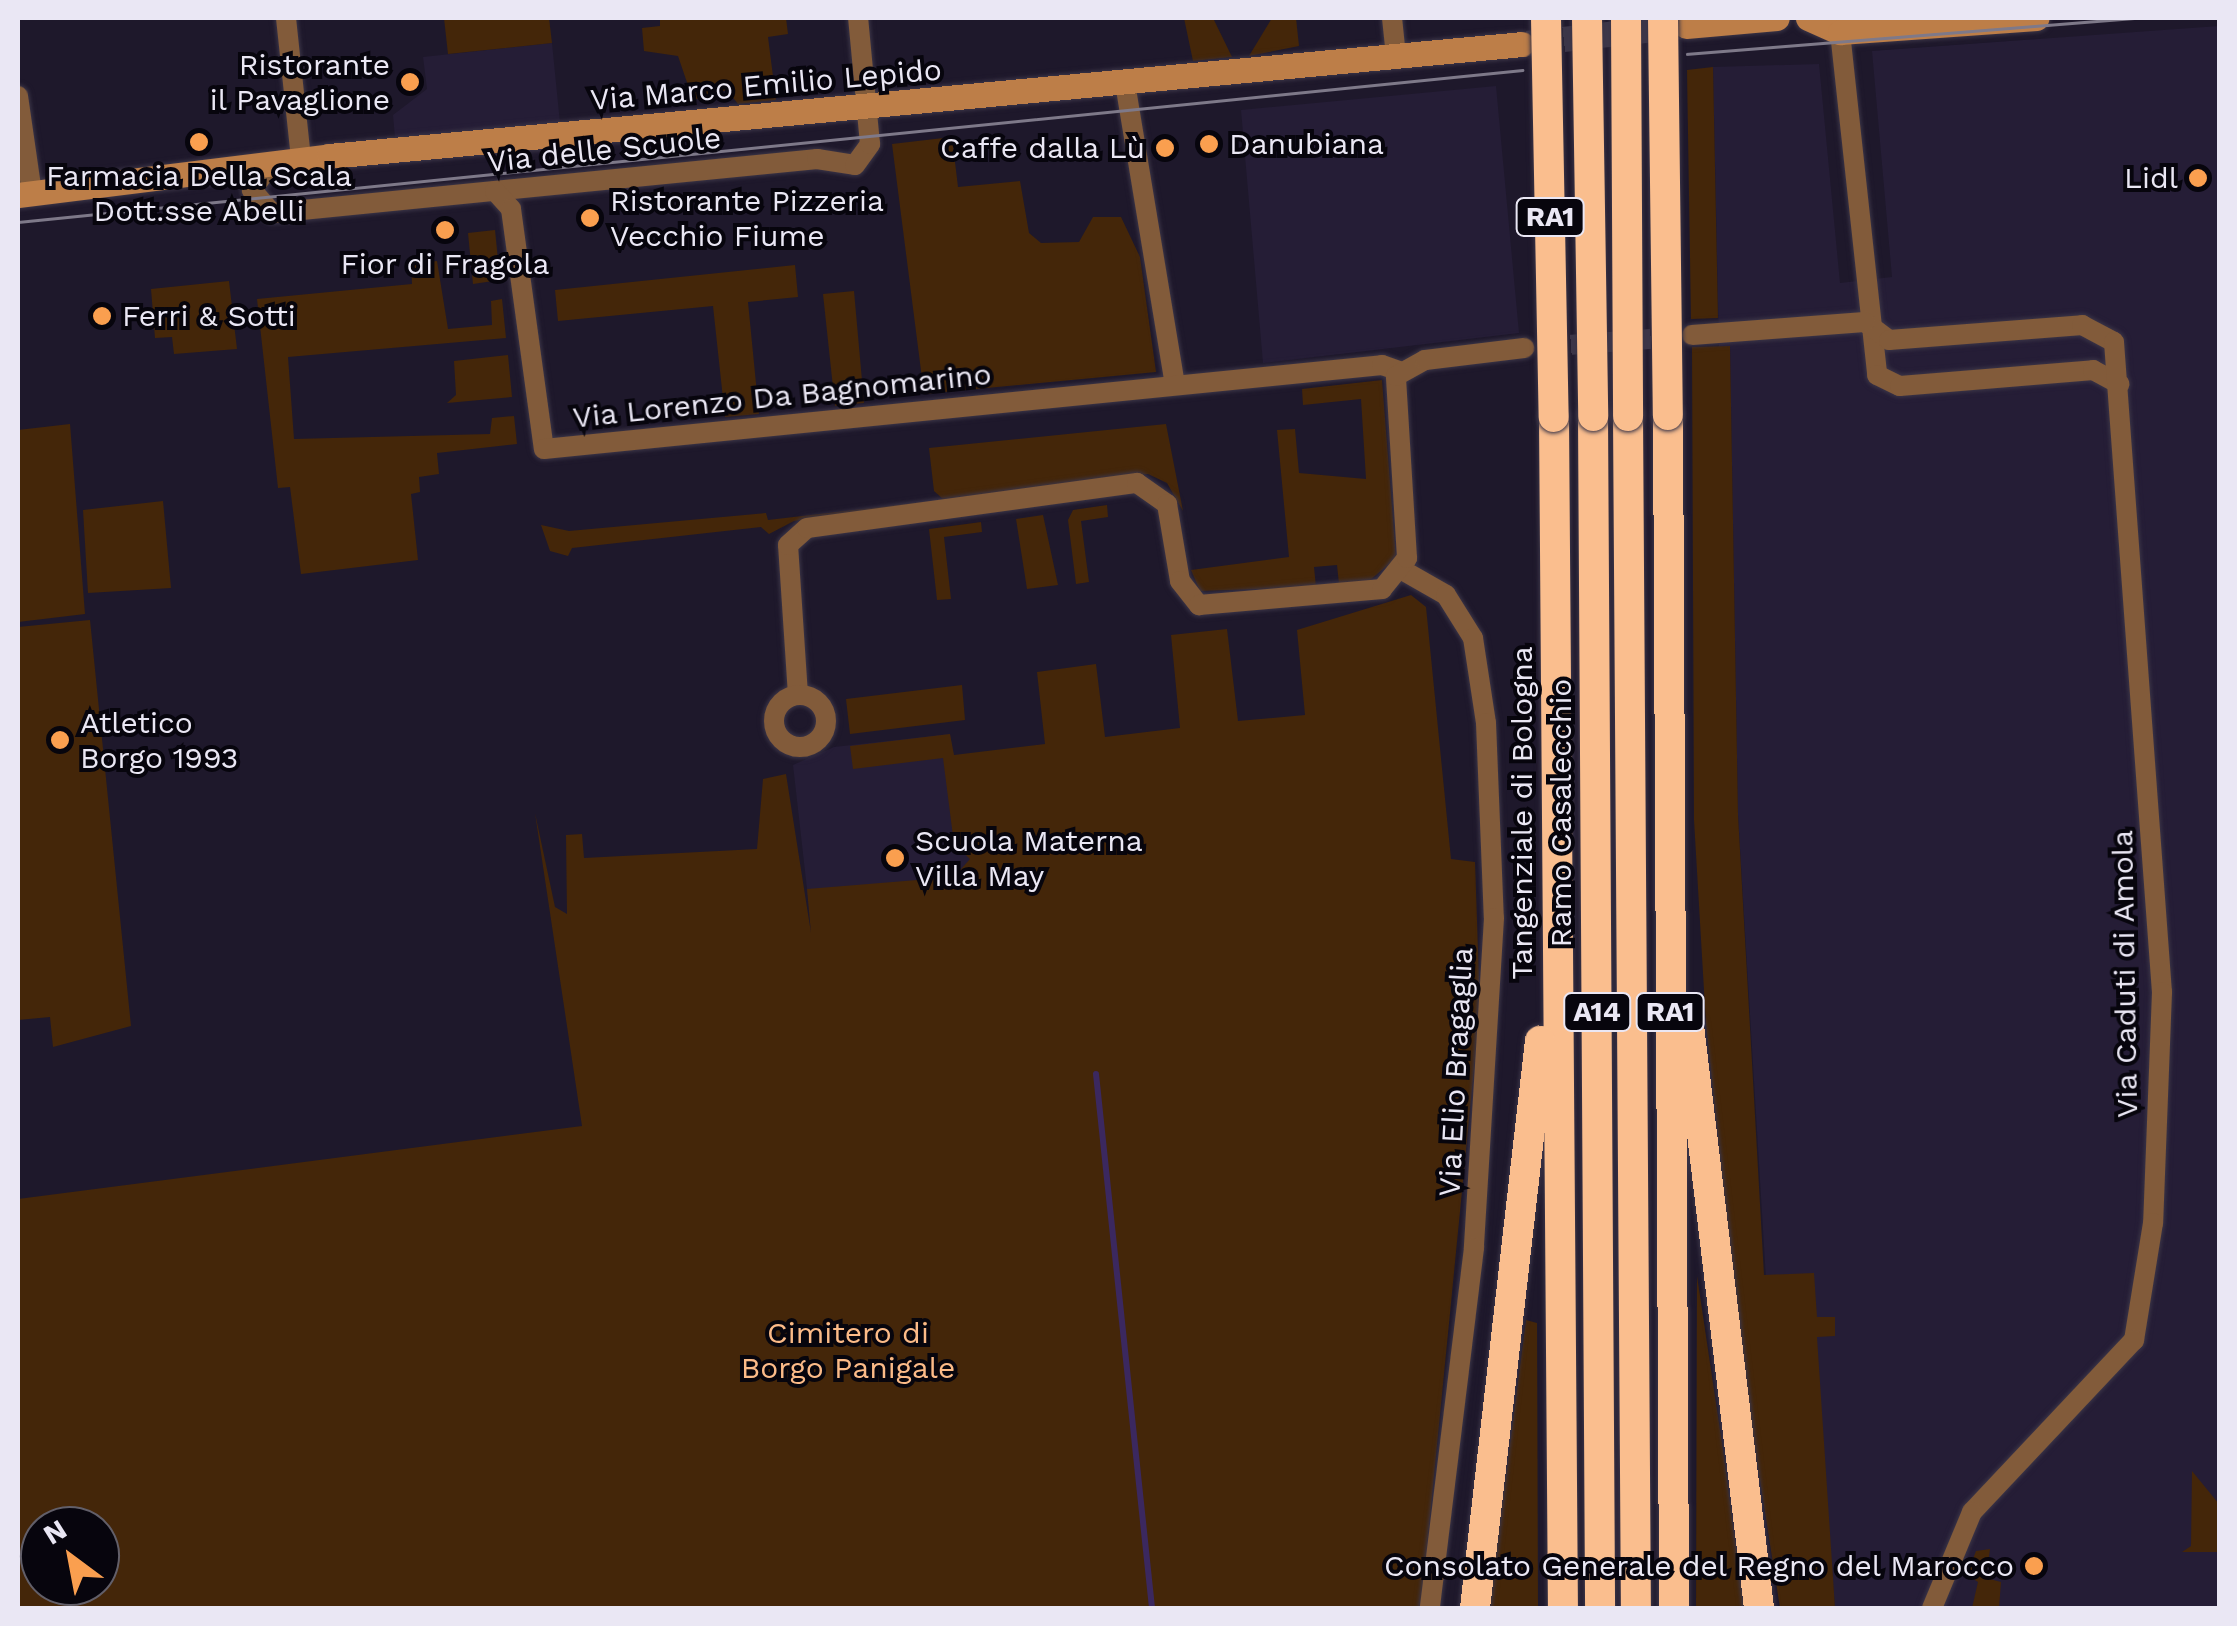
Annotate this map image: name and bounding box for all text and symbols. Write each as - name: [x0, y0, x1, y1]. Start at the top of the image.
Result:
- place label: Ristorante il Pavaglione: [209, 47, 390, 118]
- street label: Via Marco Emilio Lepido: [588, 52, 944, 118]
- marker: Ristorante il Pavaglione: [399, 71, 421, 93]
- street label: Via delle Scuole: [485, 120, 723, 180]
- place label: Danubiana: [1229, 126, 1384, 162]
- place label: Caffe dalla Lù: [939, 130, 1145, 166]
- marker: Farmacia Della Scala Dott.sse Abelli: [188, 131, 210, 153]
- marker: Danubiana: [1198, 133, 1220, 155]
- marker: Caffe dalla Lù: [1154, 137, 1176, 159]
- place label: Farmacia Della Scala Dott.sse Abelli: [45, 158, 353, 228]
- place label: Lidl: [2124, 160, 2178, 196]
- marker: Lidl: [2187, 167, 2209, 189]
- place label: Ristorante Pizzeria Vecchio Fiume: [610, 183, 884, 254]
- road number: RA1: [1515, 194, 1585, 240]
- marker: Ristorante Pizzeria Vecchio Fiume: [579, 207, 601, 229]
- marker: Fior di Fragola: [434, 219, 456, 241]
- place label: Fior di Fragola: [340, 246, 550, 282]
- place label: Ferri & Sotti: [122, 298, 296, 334]
- marker: Ferri & Sotti: [91, 305, 113, 327]
- street label: Via Lorenzo Da Bagnomarino: [570, 356, 994, 436]
- street label: Tangenziale di Bologna: [1504, 646, 1540, 980]
- street label: Ramo Casalecchio: [1543, 679, 1579, 947]
- place label: Atletico Borgo 1993: [80, 705, 239, 776]
- marker: Atletico Borgo 1993: [49, 729, 71, 751]
- place label: Scuola Materna Villa May: [915, 823, 1143, 894]
- street label: Via Caduti di Amola: [2104, 829, 2146, 1119]
- marker: Scuola Materna Villa May: [884, 847, 906, 869]
- street label: Via Elio Bragaglia: [1431, 946, 1481, 1198]
- road number: A14: [1562, 989, 1632, 1035]
- road number: RA1: [1635, 989, 1705, 1035]
- park label: Cimitero di Borgo Panigale: [741, 1315, 955, 1386]
- north arrow: [20, 1506, 120, 1606]
- text: N: [37, 1512, 72, 1551]
- place label: Consolato Generale del Regno del Marocco: [1382, 1548, 2014, 1584]
- marker: Consolato Generale del Regno del Marocco: [2023, 1555, 2045, 1577]

